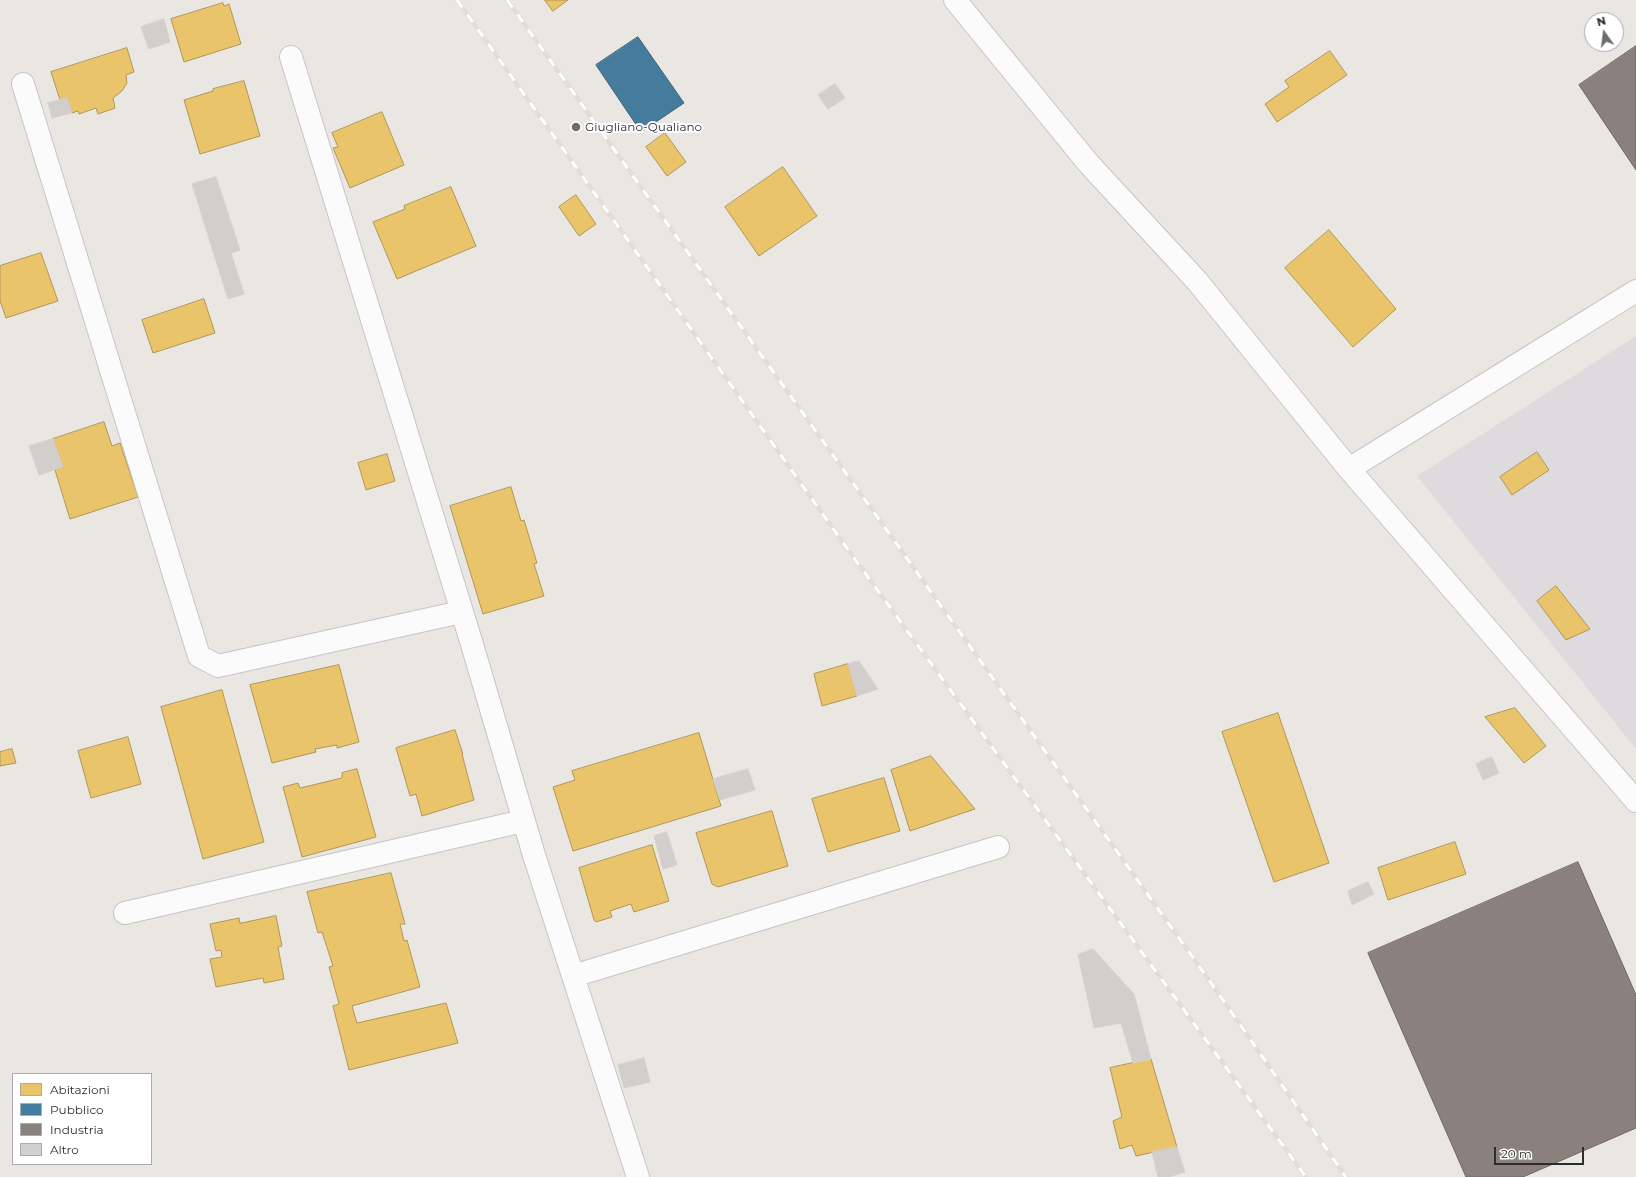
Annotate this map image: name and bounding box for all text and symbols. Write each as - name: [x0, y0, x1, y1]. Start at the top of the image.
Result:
- north arrow: [1584, 12, 1624, 52]
- text: N: [1595, 13, 1607, 29]
- place label: Giugliano-Qualiano: [585, 120, 702, 134]
- marker: Giugliano-Qualiano: [570, 121, 582, 133]
- legend: [12, 1073, 152, 1165]
- text: Abitazioni: [50, 1082, 110, 1097]
- text: Pubblico: [50, 1102, 104, 1117]
- text: Industria: [50, 1122, 104, 1137]
- scale bar: [1496, 1139, 1586, 1165]
- text: Altro: [50, 1142, 79, 1157]
- text: 20 m: [1501, 1146, 1532, 1161]

